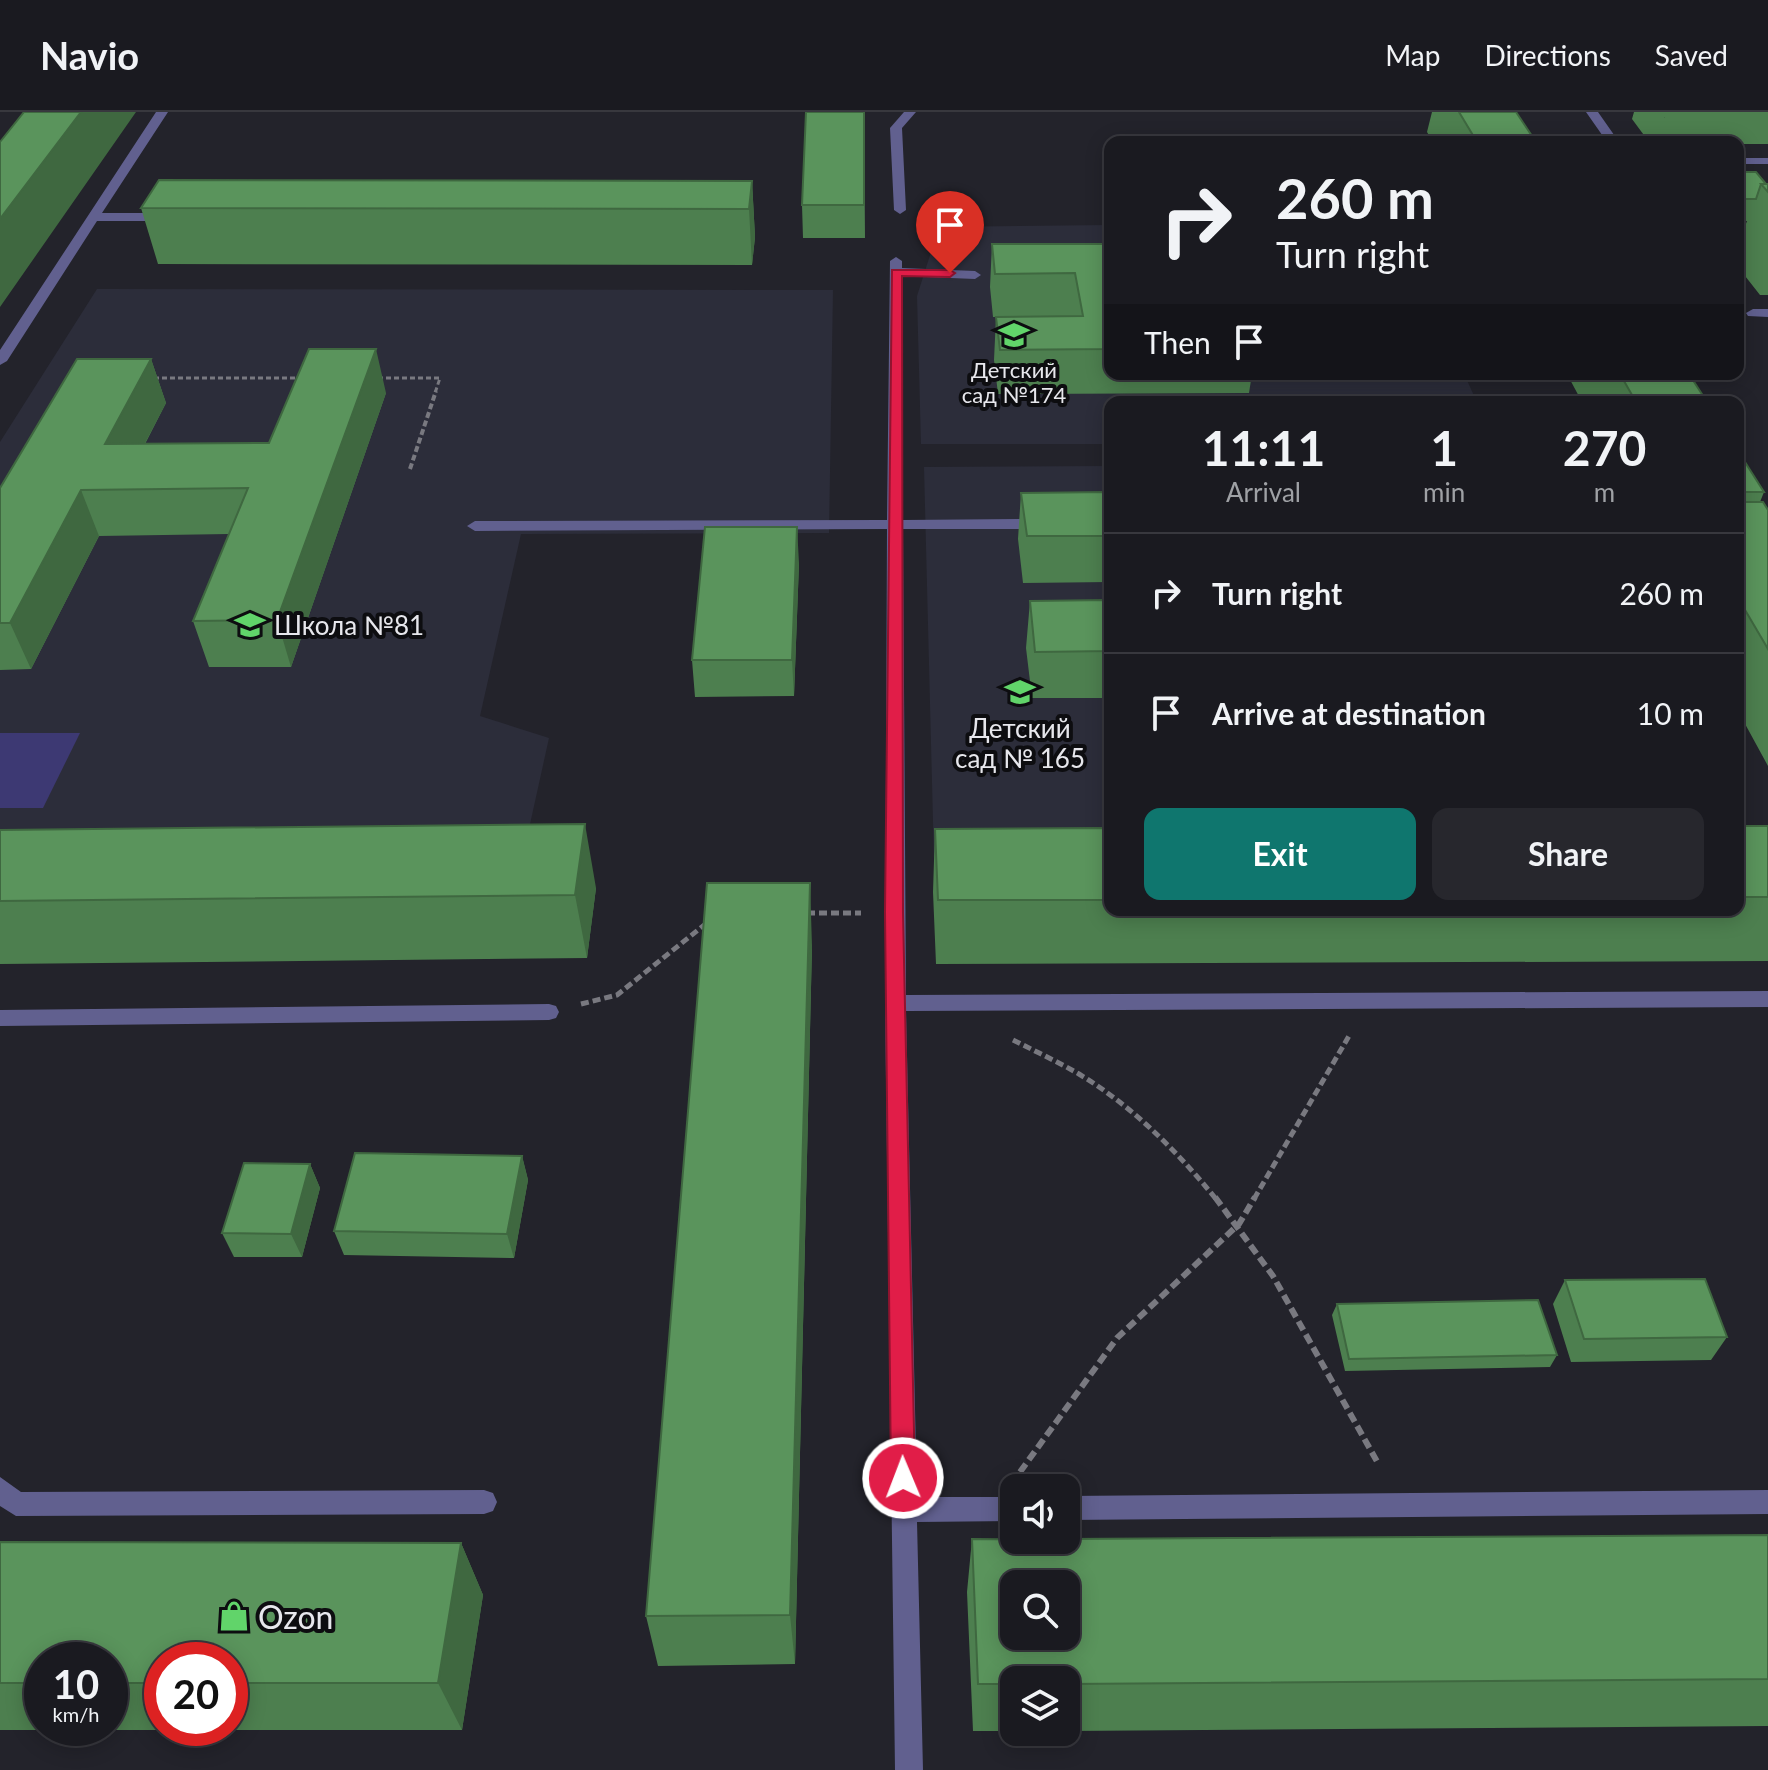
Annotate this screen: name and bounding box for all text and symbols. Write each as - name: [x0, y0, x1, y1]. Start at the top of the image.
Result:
- text: Navio: [40, 32, 139, 78]
- text: Map: [1385, 38, 1440, 72]
- text: Directions: [1484, 38, 1611, 72]
- text: Saved: [1655, 38, 1728, 72]
- text: 260 m: [1276, 164, 1434, 231]
- icon: right: [1144, 168, 1248, 272]
- pin: [916, 191, 984, 273]
- icon: arrive: [928, 203, 972, 247]
- text: Turn right: [1276, 232, 1429, 276]
- school or university icon: Детский сад №174: [997, 318, 1031, 352]
- icon: arrive: [1227, 320, 1271, 364]
- text: Then: [1144, 324, 1211, 360]
- place label: Детский сад №174: [962, 356, 1066, 408]
- text: 11:11: [1202, 419, 1325, 476]
- text: 1: [1430, 419, 1458, 476]
- text: 270: [1563, 419, 1646, 476]
- text: Arrival: [1226, 476, 1301, 508]
- text: min: [1423, 476, 1465, 508]
- text: m: [1594, 476, 1615, 508]
- icon: right: [1144, 571, 1188, 615]
- text: Turn right: [1212, 575, 1342, 611]
- text: 260 m: [1619, 575, 1704, 611]
- school or university icon: Школа №81: [233, 608, 267, 642]
- place label: Школа №81: [274, 609, 424, 641]
- school or university icon: Детский сад № 165: [1003, 675, 1037, 709]
- icon: arrive: [1144, 691, 1188, 735]
- text: Arrive at destination: [1212, 695, 1486, 731]
- text: 10 m: [1637, 695, 1704, 731]
- place label: Детский сад № 165: [955, 712, 1085, 774]
- button: Exit: [1144, 808, 1416, 900]
- button: Share: [1432, 808, 1704, 900]
- position arrow: [861, 1436, 945, 1520]
- map controls: [1000, 1474, 1080, 1746]
- button: sound: [1000, 1474, 1080, 1554]
- button: search: [1000, 1570, 1080, 1650]
- place label: Ozon: [258, 1597, 333, 1636]
- shop icon: Ozon: [217, 1599, 251, 1633]
- speed limit sign: 20: [144, 1642, 248, 1746]
- text: 10: [53, 1660, 99, 1708]
- button: layers: [1000, 1666, 1080, 1746]
- text: km/h: [53, 1702, 99, 1726]

